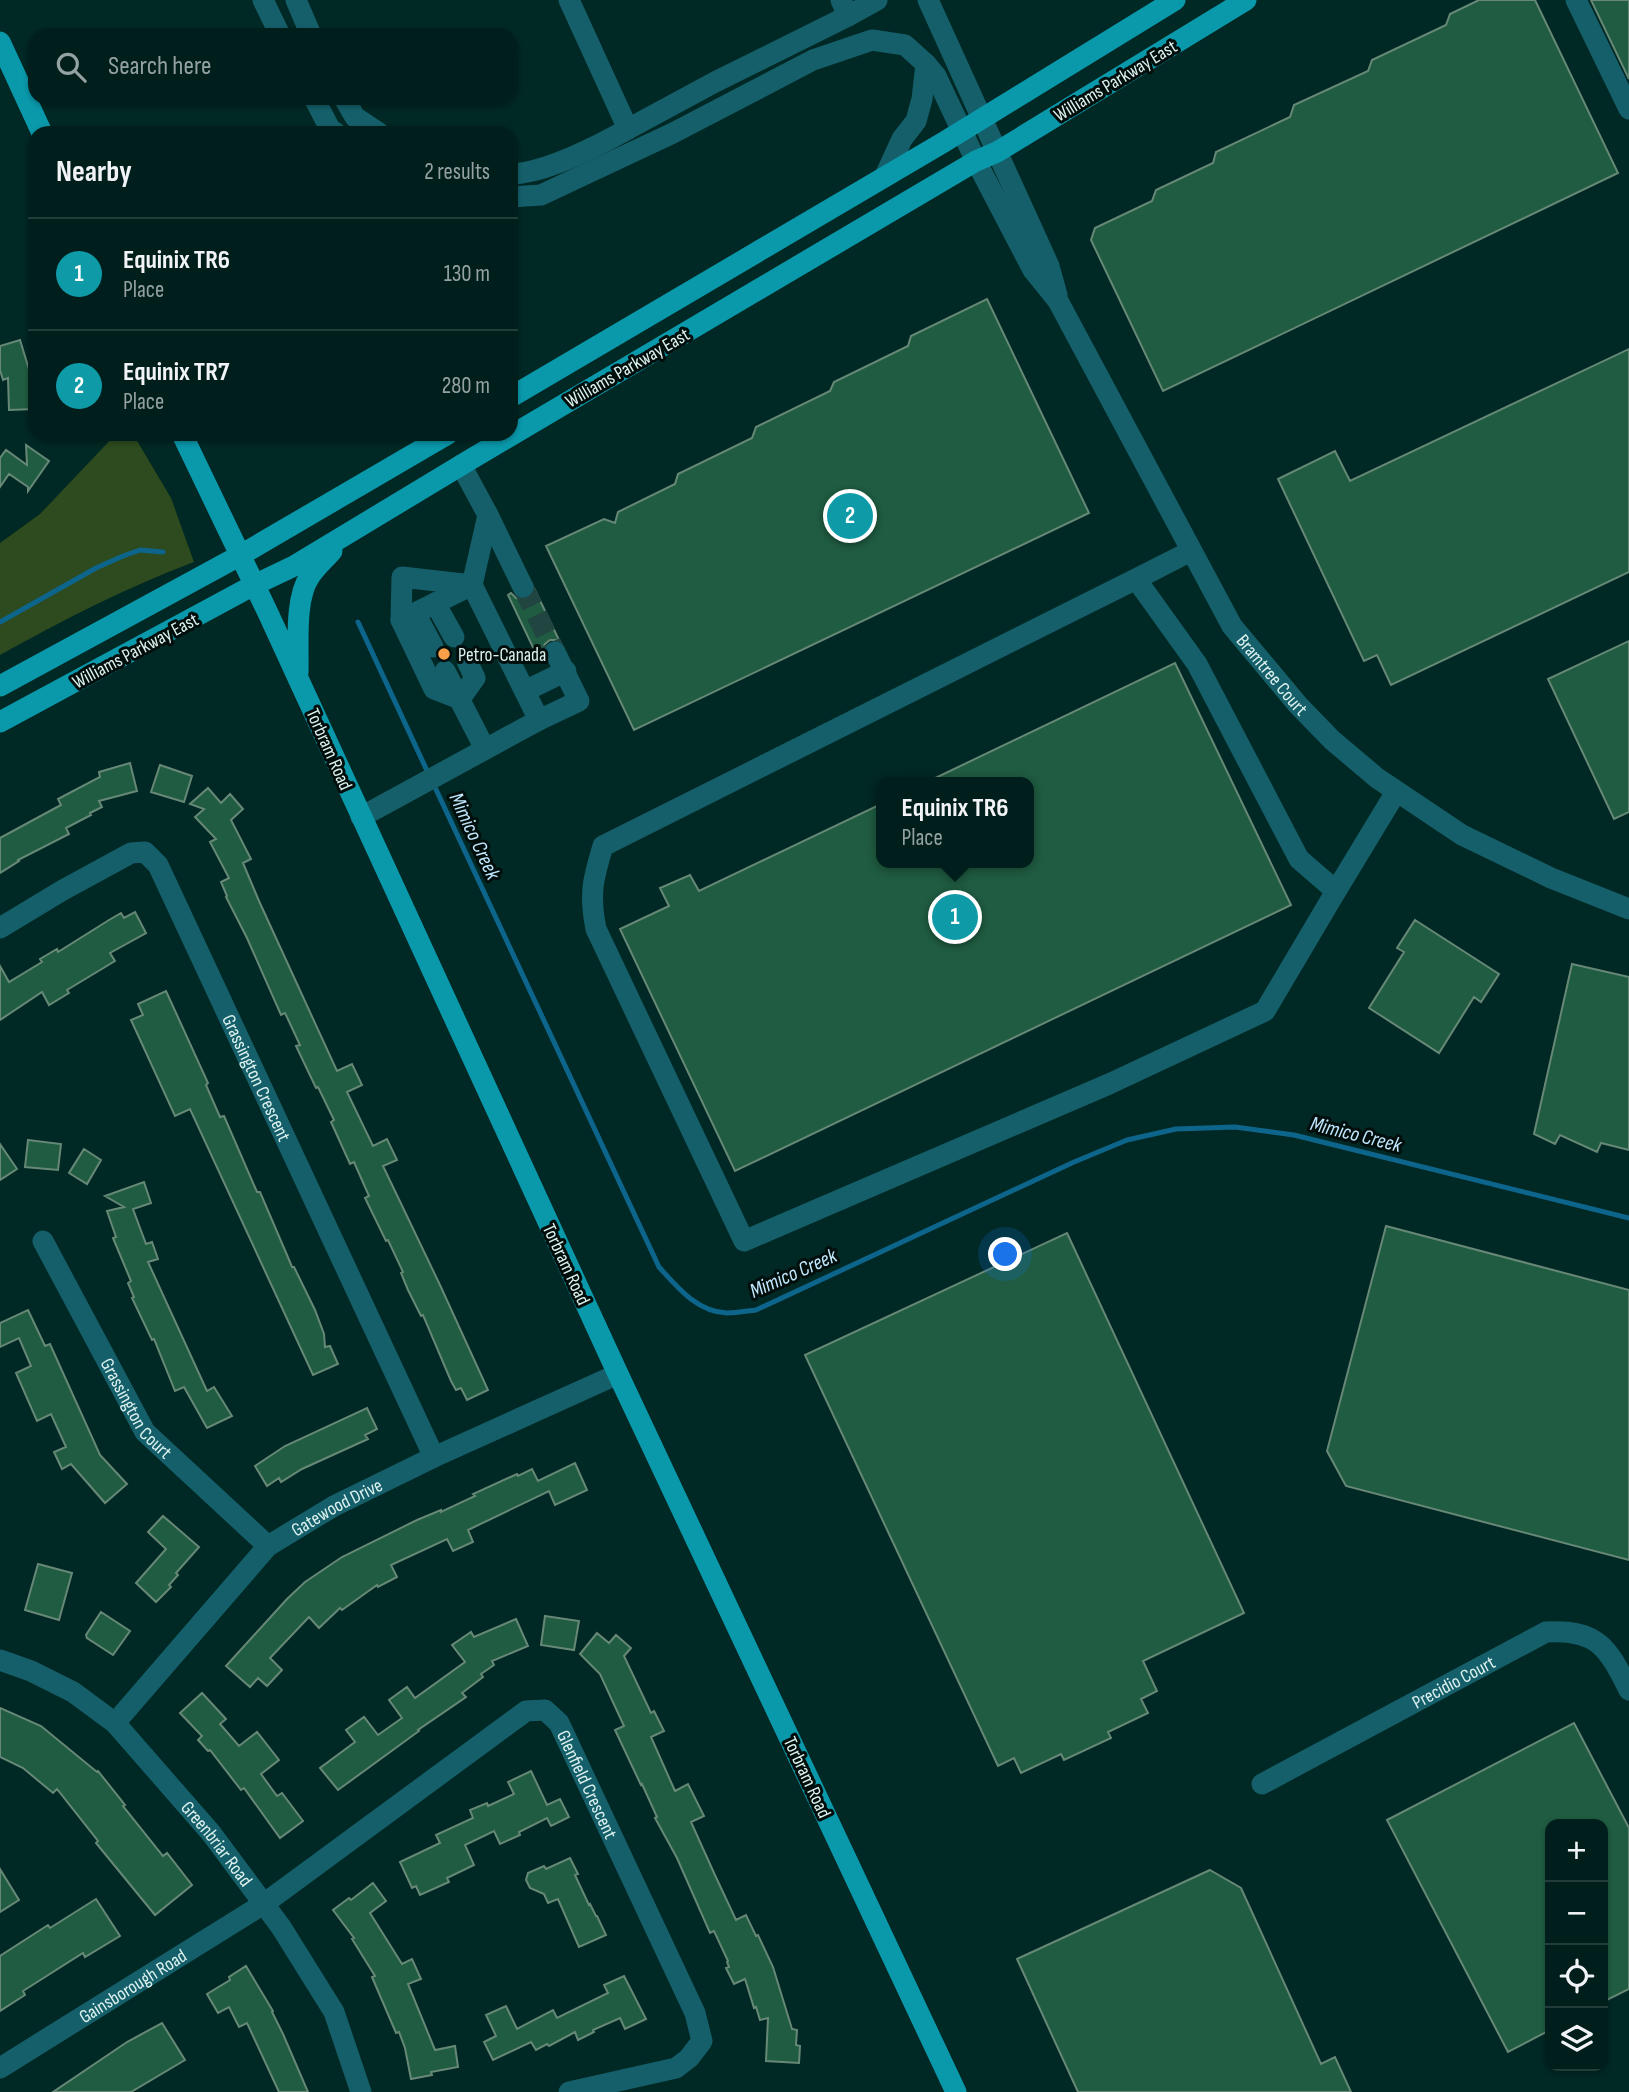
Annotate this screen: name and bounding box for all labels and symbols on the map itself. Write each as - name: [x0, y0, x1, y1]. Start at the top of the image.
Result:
- street label: Williams Parkway East: [1050, 35, 1182, 127]
- street label: Williams Parkway East: [562, 323, 694, 413]
- pin: 2: [827, 490, 873, 542]
- street label: Williams Parkway East: [69, 608, 203, 694]
- street label: Bramtree Court: [1231, 630, 1312, 721]
- place label: Petro-Canada: [458, 644, 546, 667]
- marker: Petro-Canada: [436, 646, 452, 662]
- street label: Torbram Road: [300, 705, 357, 794]
- water label: Mimico Creek: [444, 789, 506, 885]
- pin: 1: [932, 891, 978, 943]
- street label: Grassington Crescent: [216, 1011, 295, 1146]
- water label: Mimico Creek: [1308, 1111, 1405, 1158]
- street label: Torbram Road: [537, 1220, 594, 1309]
- your location: [988, 1237, 1022, 1271]
- water label: Mimico Creek: [746, 1243, 842, 1304]
- street label: Grassington Court: [95, 1355, 176, 1464]
- street label: Gatewood Drive: [287, 1474, 387, 1542]
- street label: Precidio Court: [1409, 1651, 1500, 1714]
- street label: Glenfield Crescent: [551, 1727, 622, 1843]
- street label: Torbram Road: [778, 1733, 835, 1822]
- street label: Greenbriar Road: [175, 1797, 257, 1891]
- street label: Gainsborough Road: [75, 1945, 191, 2029]

